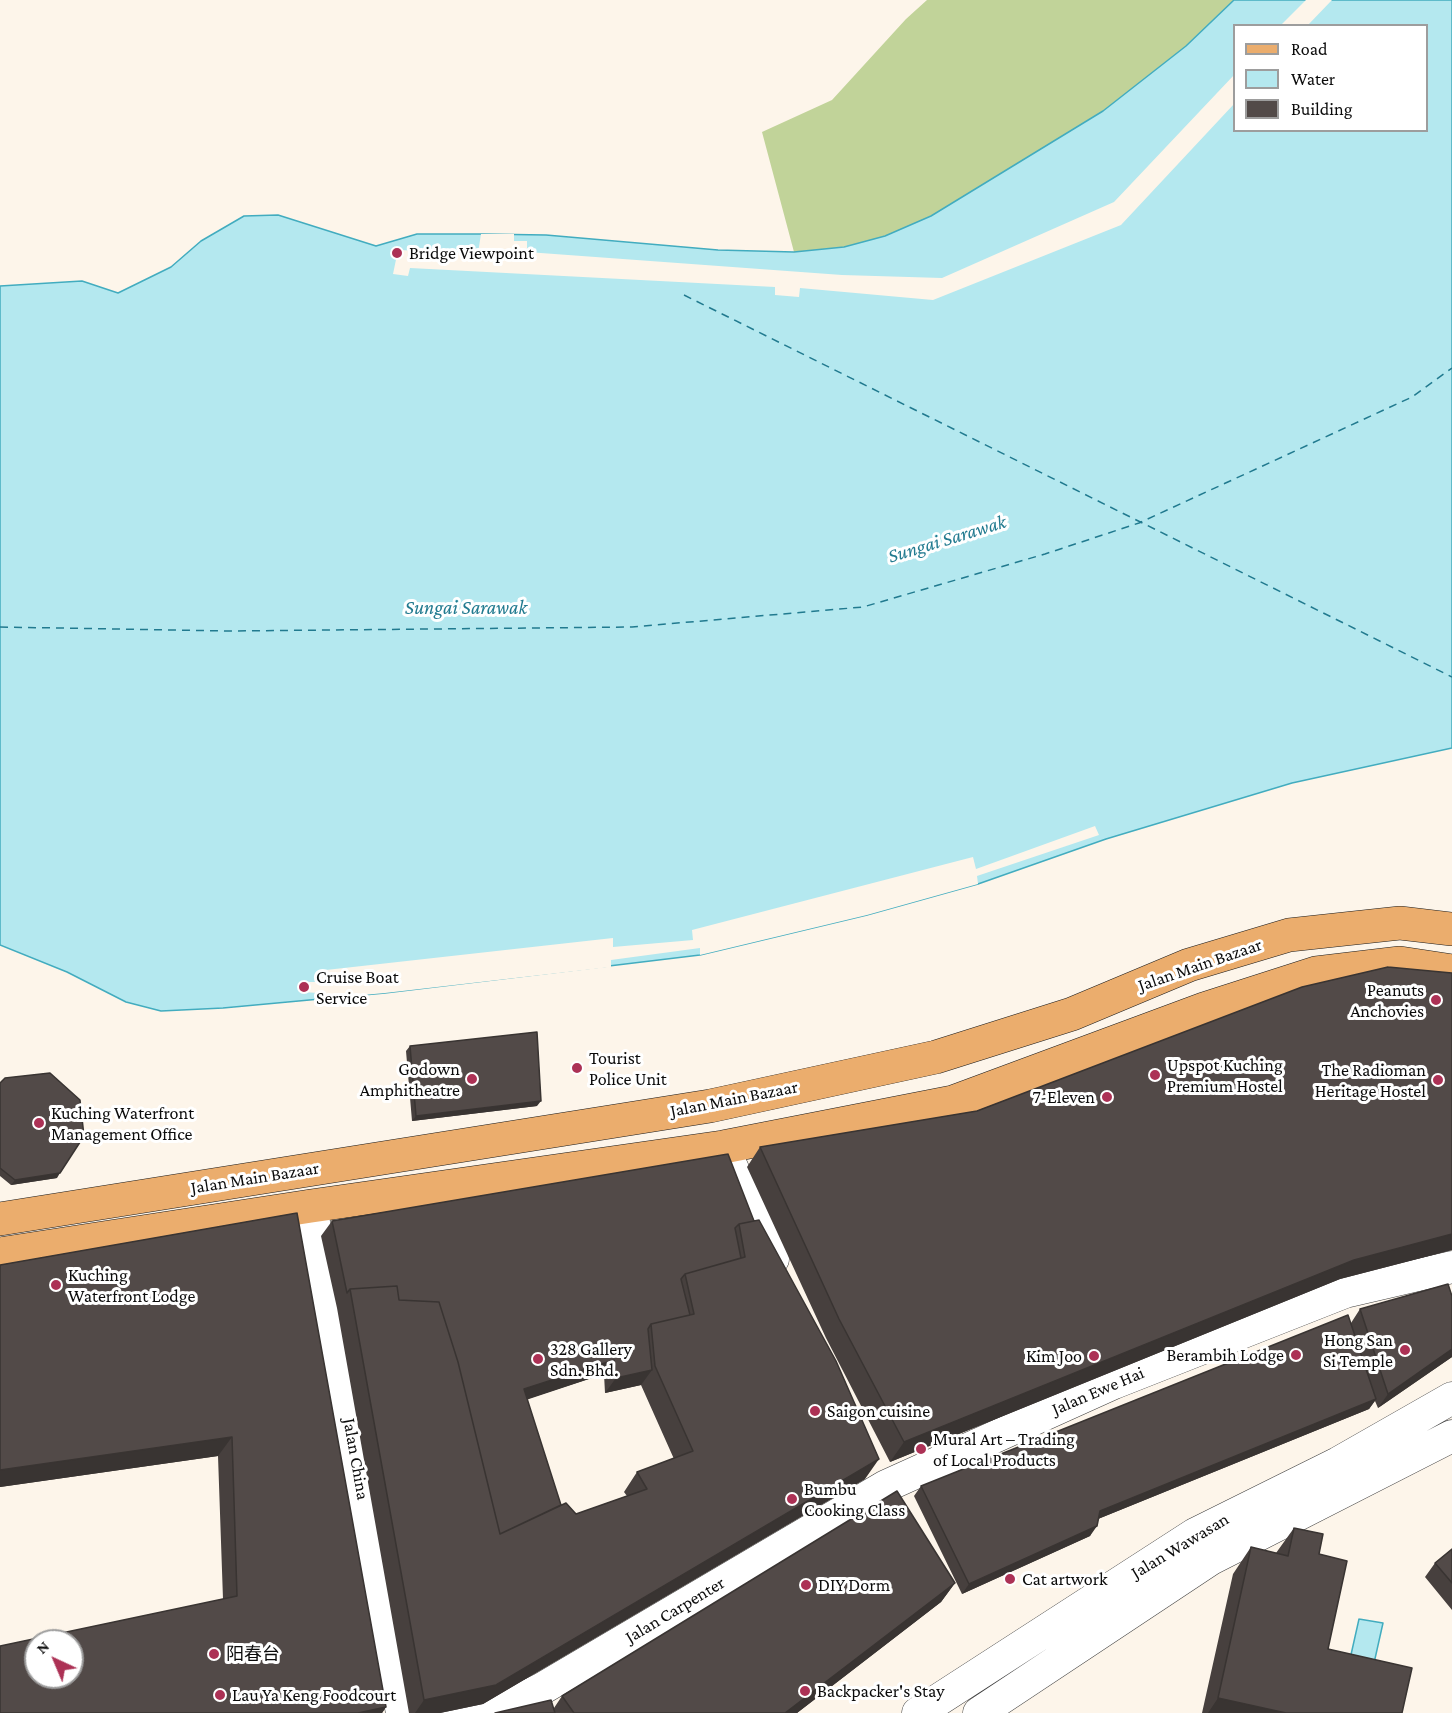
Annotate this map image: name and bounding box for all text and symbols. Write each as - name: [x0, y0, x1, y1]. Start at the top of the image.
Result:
- legend: [1233, 24, 1428, 132]
- text: Road: [1291, 39, 1328, 59]
- text: Water: [1291, 69, 1335, 89]
- text: Building: [1291, 99, 1352, 119]
- place label: Bridge Viewpoint: [409, 242, 534, 264]
- marker: Bridge Viewpoint: [390, 246, 404, 260]
- water label: Sungai Sarawak: [885, 510, 1009, 568]
- water label: Sungai Sarawak: [405, 596, 527, 620]
- street label: Jalan Main Bazaar: [1135, 934, 1265, 996]
- place label: Cruise Boat Service: [316, 966, 399, 1008]
- place label: Peanuts Anchovies: [1350, 979, 1424, 1022]
- marker: Cruise Boat Service: [297, 980, 311, 994]
- marker: Peanuts Anchovies: [1429, 993, 1443, 1007]
- place label: Tourist Police Unit: [589, 1047, 667, 1090]
- place label: Upspot Kuching Premium Hostel: [1167, 1054, 1283, 1096]
- place label: Godown Amphitheatre: [360, 1058, 460, 1100]
- place label: The Radioman Heritage Hostel: [1315, 1059, 1426, 1102]
- marker: Tourist Police Unit: [570, 1061, 584, 1075]
- marker: Upspot Kuching Premium Hostel: [1148, 1068, 1162, 1082]
- marker: Godown Amphitheatre: [465, 1072, 479, 1086]
- marker: The Radioman Heritage Hostel: [1431, 1073, 1445, 1087]
- street label: Jalan Main Bazaar: [668, 1076, 800, 1122]
- place label: 7-Eleven: [1032, 1086, 1095, 1108]
- marker: 7-Eleven: [1100, 1090, 1114, 1104]
- place label: Kuching Waterfront Management Office: [51, 1102, 194, 1144]
- marker: Kuching Waterfront Management Office: [32, 1116, 46, 1130]
- street label: Jalan Main Bazaar: [189, 1157, 321, 1199]
- place label: Kuching Waterfront Lodge: [68, 1264, 195, 1306]
- marker: Kuching Waterfront Lodge: [49, 1278, 63, 1292]
- place label: Hong San Si Temple: [1323, 1329, 1393, 1372]
- place label: 328 Gallery Sdn. Bhd.: [550, 1338, 632, 1380]
- marker: Hong San Si Temple: [1398, 1343, 1412, 1357]
- place label: Berambih Lodge: [1166, 1344, 1284, 1366]
- place label: Kim Joo: [1026, 1345, 1082, 1367]
- marker: Berambih Lodge: [1289, 1348, 1303, 1362]
- marker: Kim Joo: [1087, 1349, 1101, 1363]
- marker: 328 Gallery Sdn. Bhd.: [531, 1352, 545, 1366]
- street label: Jalan Ewe Hai: [1049, 1362, 1147, 1420]
- place label: Saigon cuisine: [827, 1400, 930, 1422]
- marker: Saigon cuisine: [808, 1404, 822, 1418]
- street label: Jalan China: [338, 1416, 374, 1502]
- place label: Mural Art – Trading of Local Products: [933, 1428, 1075, 1470]
- marker: Mural Art – Trading of Local Products: [914, 1442, 928, 1456]
- place label: Bumbu Cooking Class: [804, 1478, 905, 1520]
- marker: Bumbu Cooking Class: [785, 1492, 799, 1506]
- street label: Jalan Wawasan: [1127, 1508, 1233, 1584]
- place label: Cat artwork: [1022, 1568, 1108, 1590]
- street label: Jalan Carpenter: [621, 1572, 729, 1648]
- marker: Cat artwork: [1003, 1572, 1017, 1586]
- place label: DIY Dorm: [818, 1574, 890, 1596]
- marker: DIY Dorm: [799, 1578, 813, 1592]
- north arrow: [24, 1629, 84, 1689]
- text: N: [33, 1637, 52, 1657]
- place label: 阳春台: [226, 1643, 280, 1665]
- marker: 阳春台: [207, 1647, 221, 1661]
- place label: Backpacker's Stay: [817, 1680, 944, 1702]
- place label: Lau Ya Keng Foodcourt: [232, 1684, 396, 1706]
- marker: Backpacker's Stay: [798, 1684, 812, 1698]
- marker: Lau Ya Keng Foodcourt: [213, 1688, 227, 1702]

